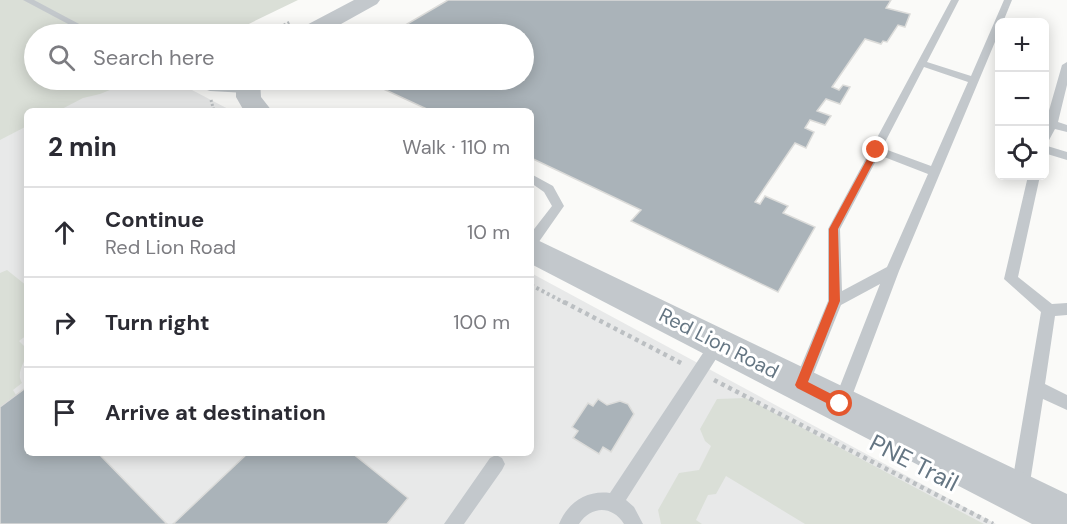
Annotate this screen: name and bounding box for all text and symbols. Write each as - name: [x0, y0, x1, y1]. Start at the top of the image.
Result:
- map controls: [995, 18, 1049, 180]
- button: +: [995, 18, 1049, 72]
- search box: [24, 24, 534, 90]
- icon: search: [45, 41, 78, 74]
- text: Search here: [93, 43, 214, 72]
- button: −: [995, 72, 1049, 126]
- button: locate: [995, 126, 1049, 180]
- text: 2 min: [48, 130, 117, 164]
- text: Walk · 110 m: [402, 134, 510, 160]
- route end: [862, 136, 888, 162]
- text: Continue: [105, 205, 204, 234]
- icon: ahead: [48, 216, 81, 249]
- text: 10 m: [467, 219, 510, 245]
- text: Red Lion Road: [105, 234, 236, 260]
- street label: Red Lion Road: [655, 302, 783, 384]
- icon: right: [48, 306, 81, 339]
- text: Turn right: [105, 308, 210, 337]
- text: 100 m: [453, 309, 510, 335]
- route start: [826, 390, 852, 416]
- icon: arrive: [48, 396, 81, 429]
- text: Arrive at destination: [105, 398, 326, 427]
- street label: PNE Trail: [865, 427, 964, 498]

